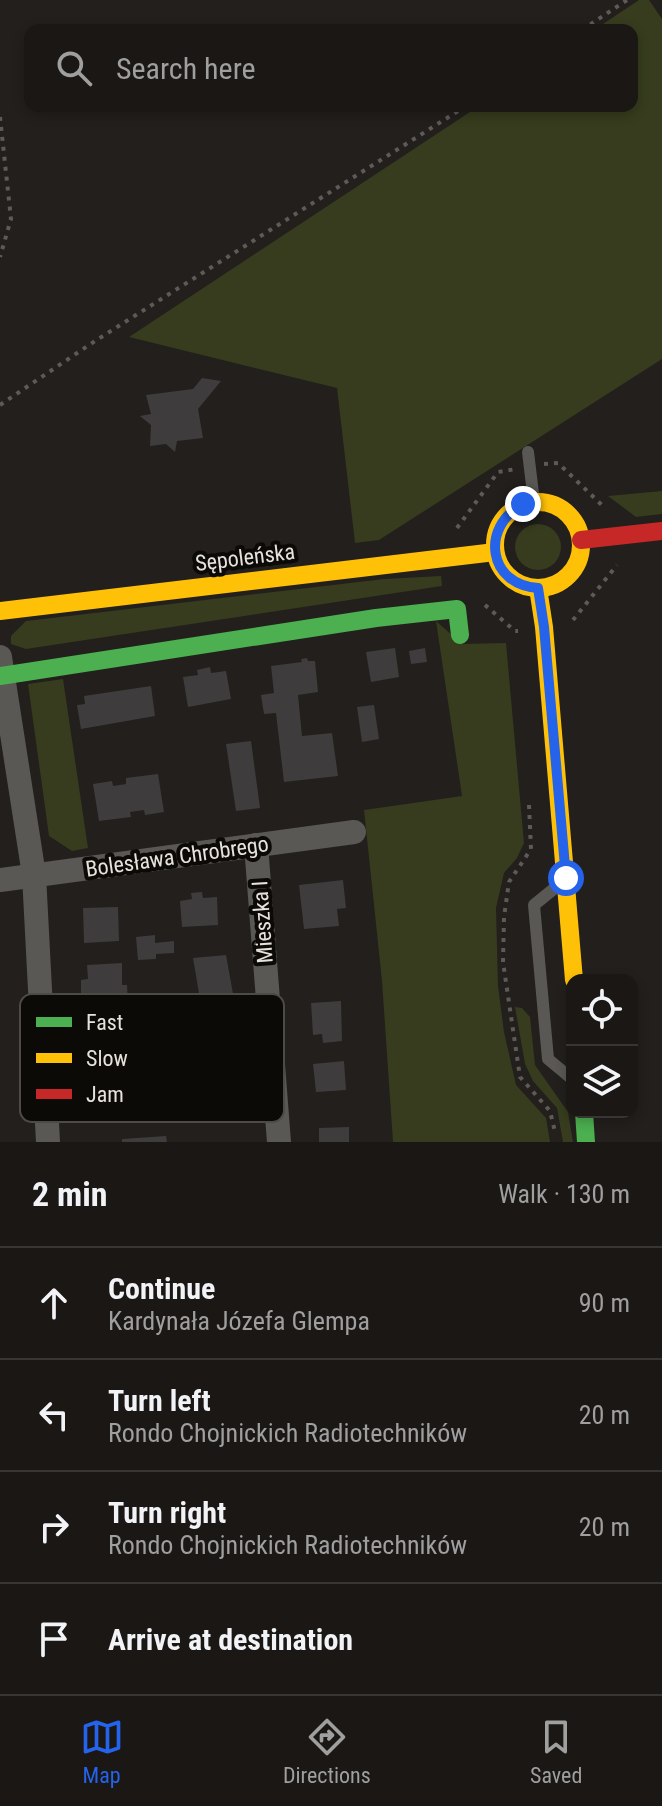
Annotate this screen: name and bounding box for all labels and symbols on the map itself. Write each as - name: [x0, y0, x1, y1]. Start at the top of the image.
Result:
- route end: [505, 486, 541, 522]
- street label: Sępoleńska: [194, 539, 296, 576]
- street label: Bolesława Chrobrego: [84, 831, 270, 882]
- route start: [548, 860, 584, 896]
- street label: Mieszka I: [247, 880, 278, 964]
- legend: [20, 994, 284, 1122]
- text: Fast: [86, 1010, 123, 1035]
- text: Slow: [86, 1046, 128, 1071]
- text: Jam: [86, 1082, 124, 1107]

